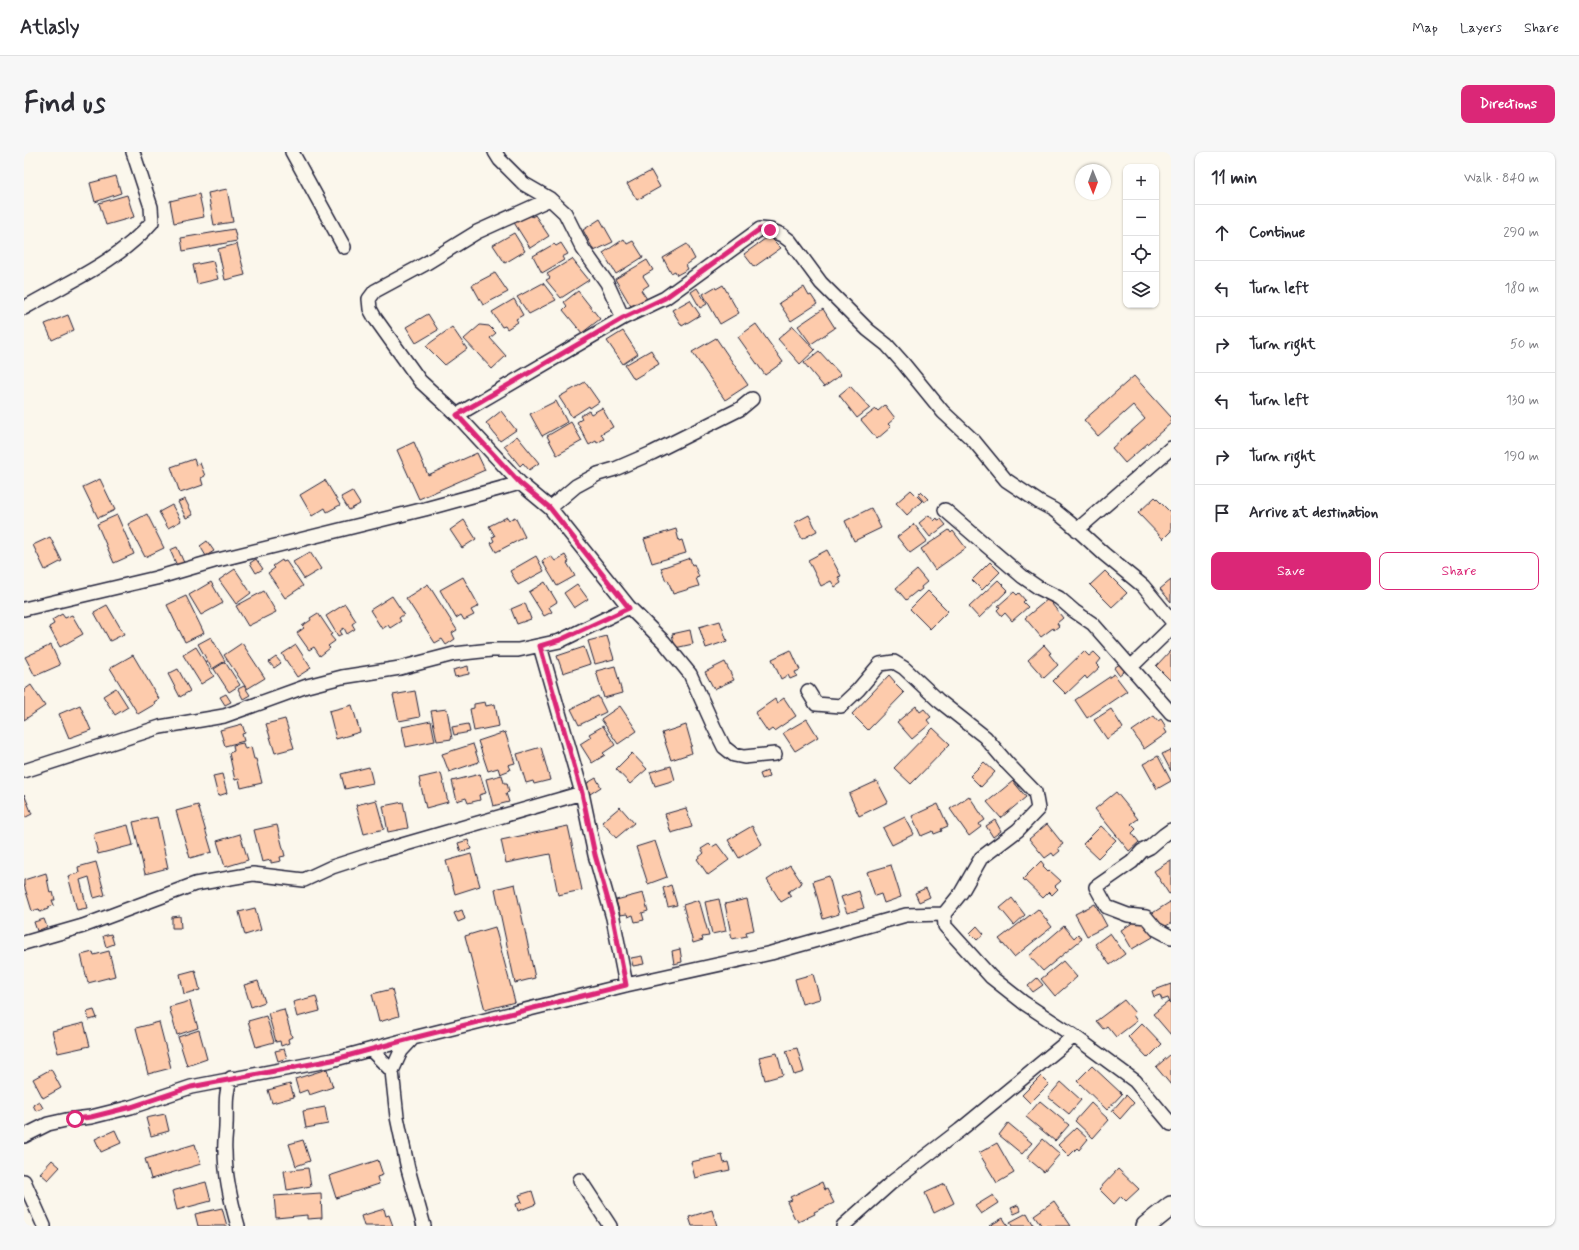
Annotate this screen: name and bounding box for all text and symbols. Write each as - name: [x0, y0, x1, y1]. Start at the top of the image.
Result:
- text: Atlasly: [20, 15, 79, 40]
- text: Map: [1412, 19, 1438, 37]
- text: Layers: [1460, 19, 1502, 37]
- text: Share: [1524, 19, 1559, 37]
- button: Directions: [1461, 85, 1555, 123]
- text: Find us: [24, 86, 105, 123]
- north arrow: [1075, 164, 1111, 200]
- map controls: [1123, 164, 1159, 308]
- button: +: [1123, 164, 1159, 200]
- text: 11 min: [1211, 167, 1257, 189]
- text: Walk · 840 m: [1464, 170, 1539, 187]
- button: −: [1123, 200, 1159, 236]
- route end: [761, 221, 779, 239]
- icon: ahead: [1211, 222, 1233, 244]
- text: Continue: [1249, 223, 1305, 243]
- text: 290 m: [1503, 224, 1539, 241]
- button: locate: [1123, 236, 1159, 272]
- button: layers: [1123, 272, 1159, 308]
- icon: left: [1211, 278, 1233, 300]
- text: Turn left: [1249, 279, 1309, 299]
- text: 180 m: [1504, 280, 1539, 297]
- icon: right: [1211, 334, 1233, 356]
- text: Turn right: [1249, 335, 1316, 355]
- text: 50 m: [1510, 336, 1539, 353]
- icon: left: [1211, 390, 1233, 412]
- text: Turn left: [1249, 391, 1309, 411]
- text: 130 m: [1506, 392, 1539, 409]
- icon: right: [1211, 446, 1233, 468]
- text: Turn right: [1249, 447, 1316, 467]
- text: 190 m: [1504, 448, 1539, 465]
- icon: arrive: [1211, 502, 1233, 524]
- text: Arrive at destination: [1249, 503, 1378, 523]
- button: Save: [1211, 552, 1371, 590]
- button: Share: [1379, 552, 1539, 590]
- route start: [66, 1110, 84, 1128]

